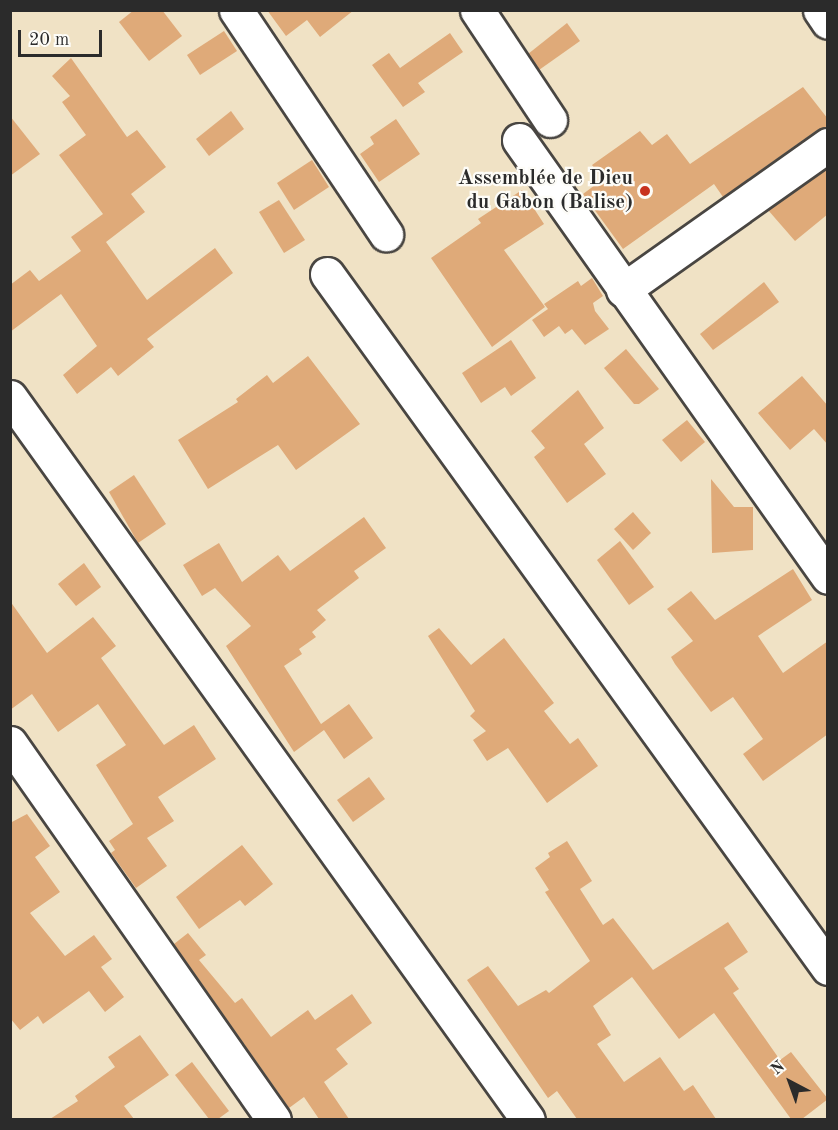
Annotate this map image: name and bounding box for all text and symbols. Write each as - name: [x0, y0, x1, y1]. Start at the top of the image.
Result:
- scale bar: [21, 18, 105, 56]
- text: 20 m: [29, 31, 69, 49]
- place label: Assemblée de Dieu du Gabon (Balise): [458, 166, 633, 216]
- marker: Assemblée de Dieu du Gabon (Balise): [638, 184, 652, 198]
- north arrow: [760, 1052, 820, 1112]
- text: N: [768, 1058, 788, 1078]

